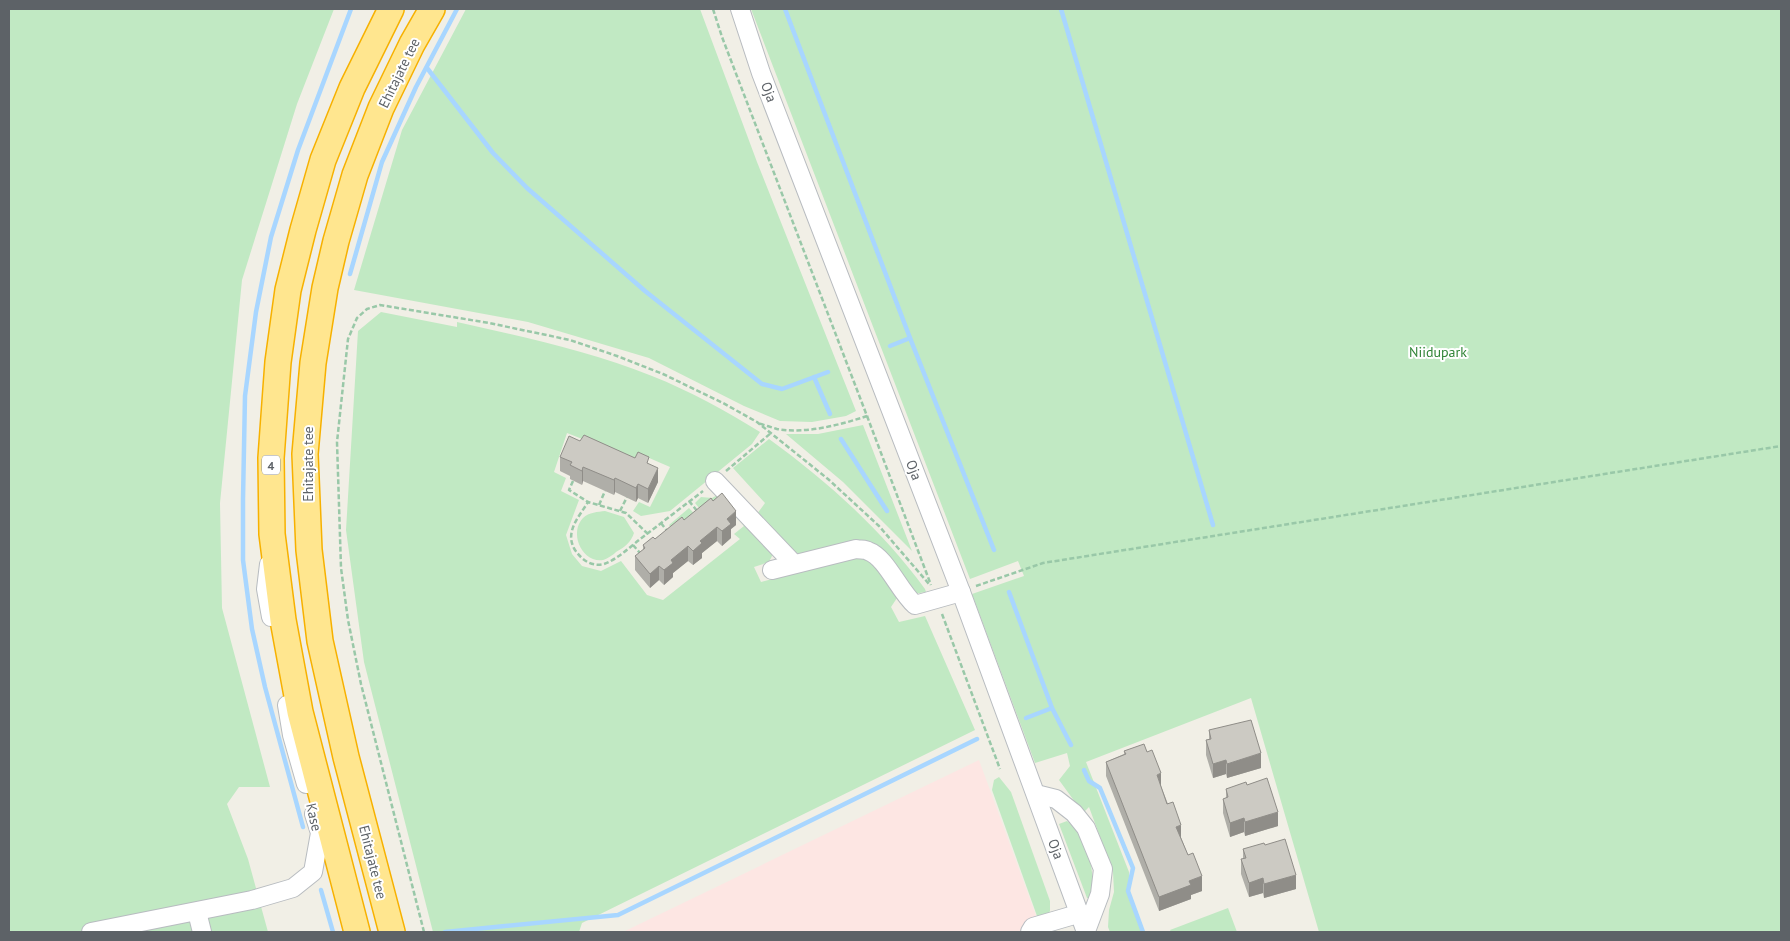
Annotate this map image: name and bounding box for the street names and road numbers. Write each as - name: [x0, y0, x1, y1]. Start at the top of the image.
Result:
- street label: Ehitajate tee: [374, 35, 424, 111]
- street label: Oja: [757, 79, 781, 105]
- street label: Ehitajate tee: [299, 426, 317, 502]
- road number: 4: [262, 456, 280, 474]
- street label: Oja: [902, 457, 926, 483]
- street label: Kase: [302, 801, 326, 833]
- street label: Ehitajate tee: [355, 823, 391, 901]
- street label: Oja: [1044, 836, 1068, 862]

